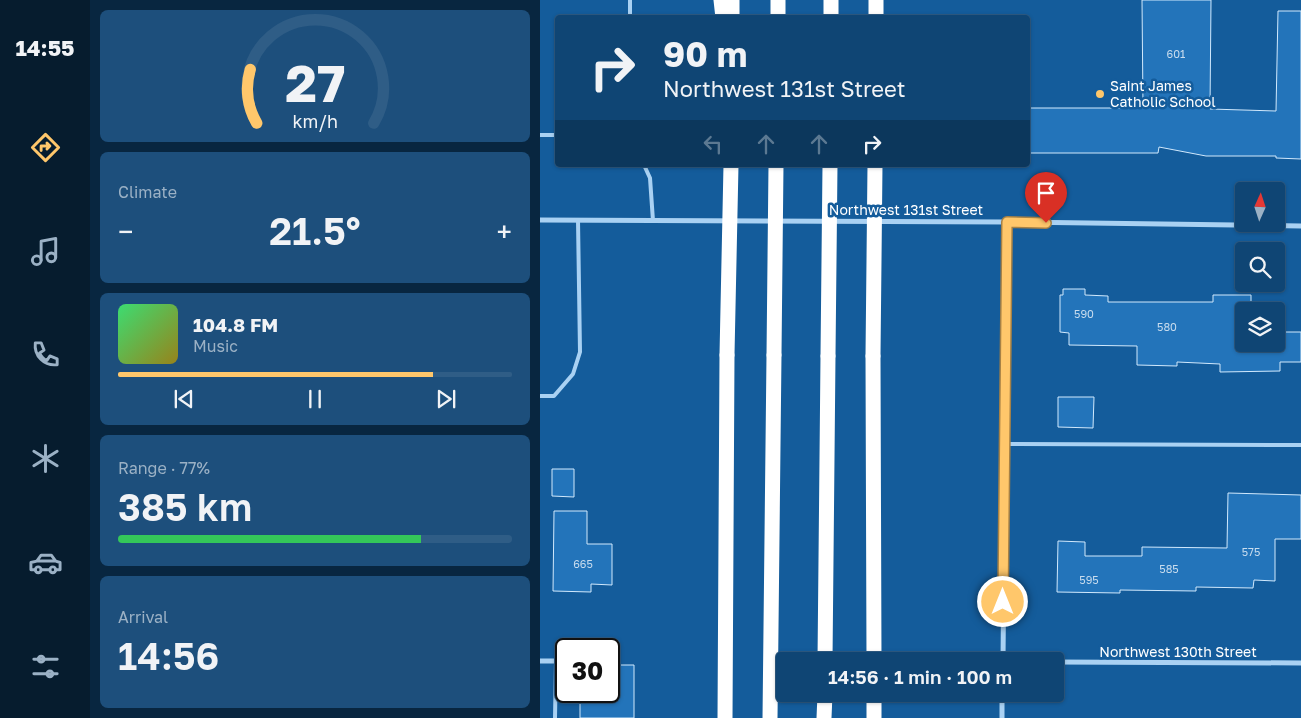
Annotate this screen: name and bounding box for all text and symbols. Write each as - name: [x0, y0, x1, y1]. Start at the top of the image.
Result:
- text: 90 m: [663, 33, 747, 75]
- text: 14:55: [16, 34, 74, 61]
- icon: right: [580, 35, 645, 100]
- house number: 601: [1167, 47, 1185, 60]
- text: 27: [285, 51, 345, 113]
- text: Northwest 131st Street: [663, 75, 906, 102]
- place label: Saint James Catholic School: [1110, 77, 1216, 110]
- marker: Saint James Catholic School: [1094, 88, 1106, 100]
- text: km/h: [292, 110, 338, 132]
- icon: directions: [28, 130, 63, 165]
- icon: left: [699, 130, 727, 158]
- icon: ahead: [752, 130, 780, 158]
- icon: ahead: [805, 130, 833, 158]
- icon: right: [858, 130, 886, 158]
- pin: [1025, 172, 1067, 223]
- icon: arrive: [1032, 179, 1060, 207]
- text: Climate: [118, 182, 177, 202]
- north arrow: [1235, 182, 1285, 232]
- map controls: [1235, 182, 1285, 352]
- street label: Northwest 131st Street: [829, 201, 983, 218]
- text: 21.5°: [269, 208, 361, 253]
- text: −: [118, 215, 133, 248]
- text: +: [497, 215, 512, 248]
- icon: music: [28, 234, 63, 269]
- button: search: [1235, 242, 1285, 292]
- button: layers: [1235, 302, 1285, 352]
- house number: 590: [1074, 307, 1094, 320]
- text: 104.8 FM: [193, 313, 278, 336]
- house number: 580: [1157, 320, 1177, 333]
- text: Music: [193, 336, 238, 356]
- icon: phone: [28, 337, 63, 372]
- icon: previous: [170, 385, 198, 413]
- icon: pause: [301, 385, 329, 413]
- icon: next: [432, 385, 460, 413]
- icon: climate: [28, 441, 63, 476]
- text: Range · 77%: [118, 458, 210, 478]
- text: 385 km: [118, 484, 252, 529]
- icon: car: [28, 545, 63, 580]
- house number: 575: [1242, 545, 1260, 558]
- house number: 665: [573, 557, 593, 570]
- house number: 585: [1159, 562, 1179, 575]
- house number: 595: [1079, 573, 1099, 586]
- position arrow: [976, 575, 1028, 627]
- text: Arrival: [118, 607, 168, 627]
- text: 14:56: [118, 633, 219, 678]
- speed limit sign: 30: [555, 638, 620, 703]
- street label: Northwest 130th Street: [1099, 643, 1257, 660]
- icon: filters: [28, 649, 63, 684]
- text: 14:56 · 1 min · 100 m: [828, 665, 1012, 688]

